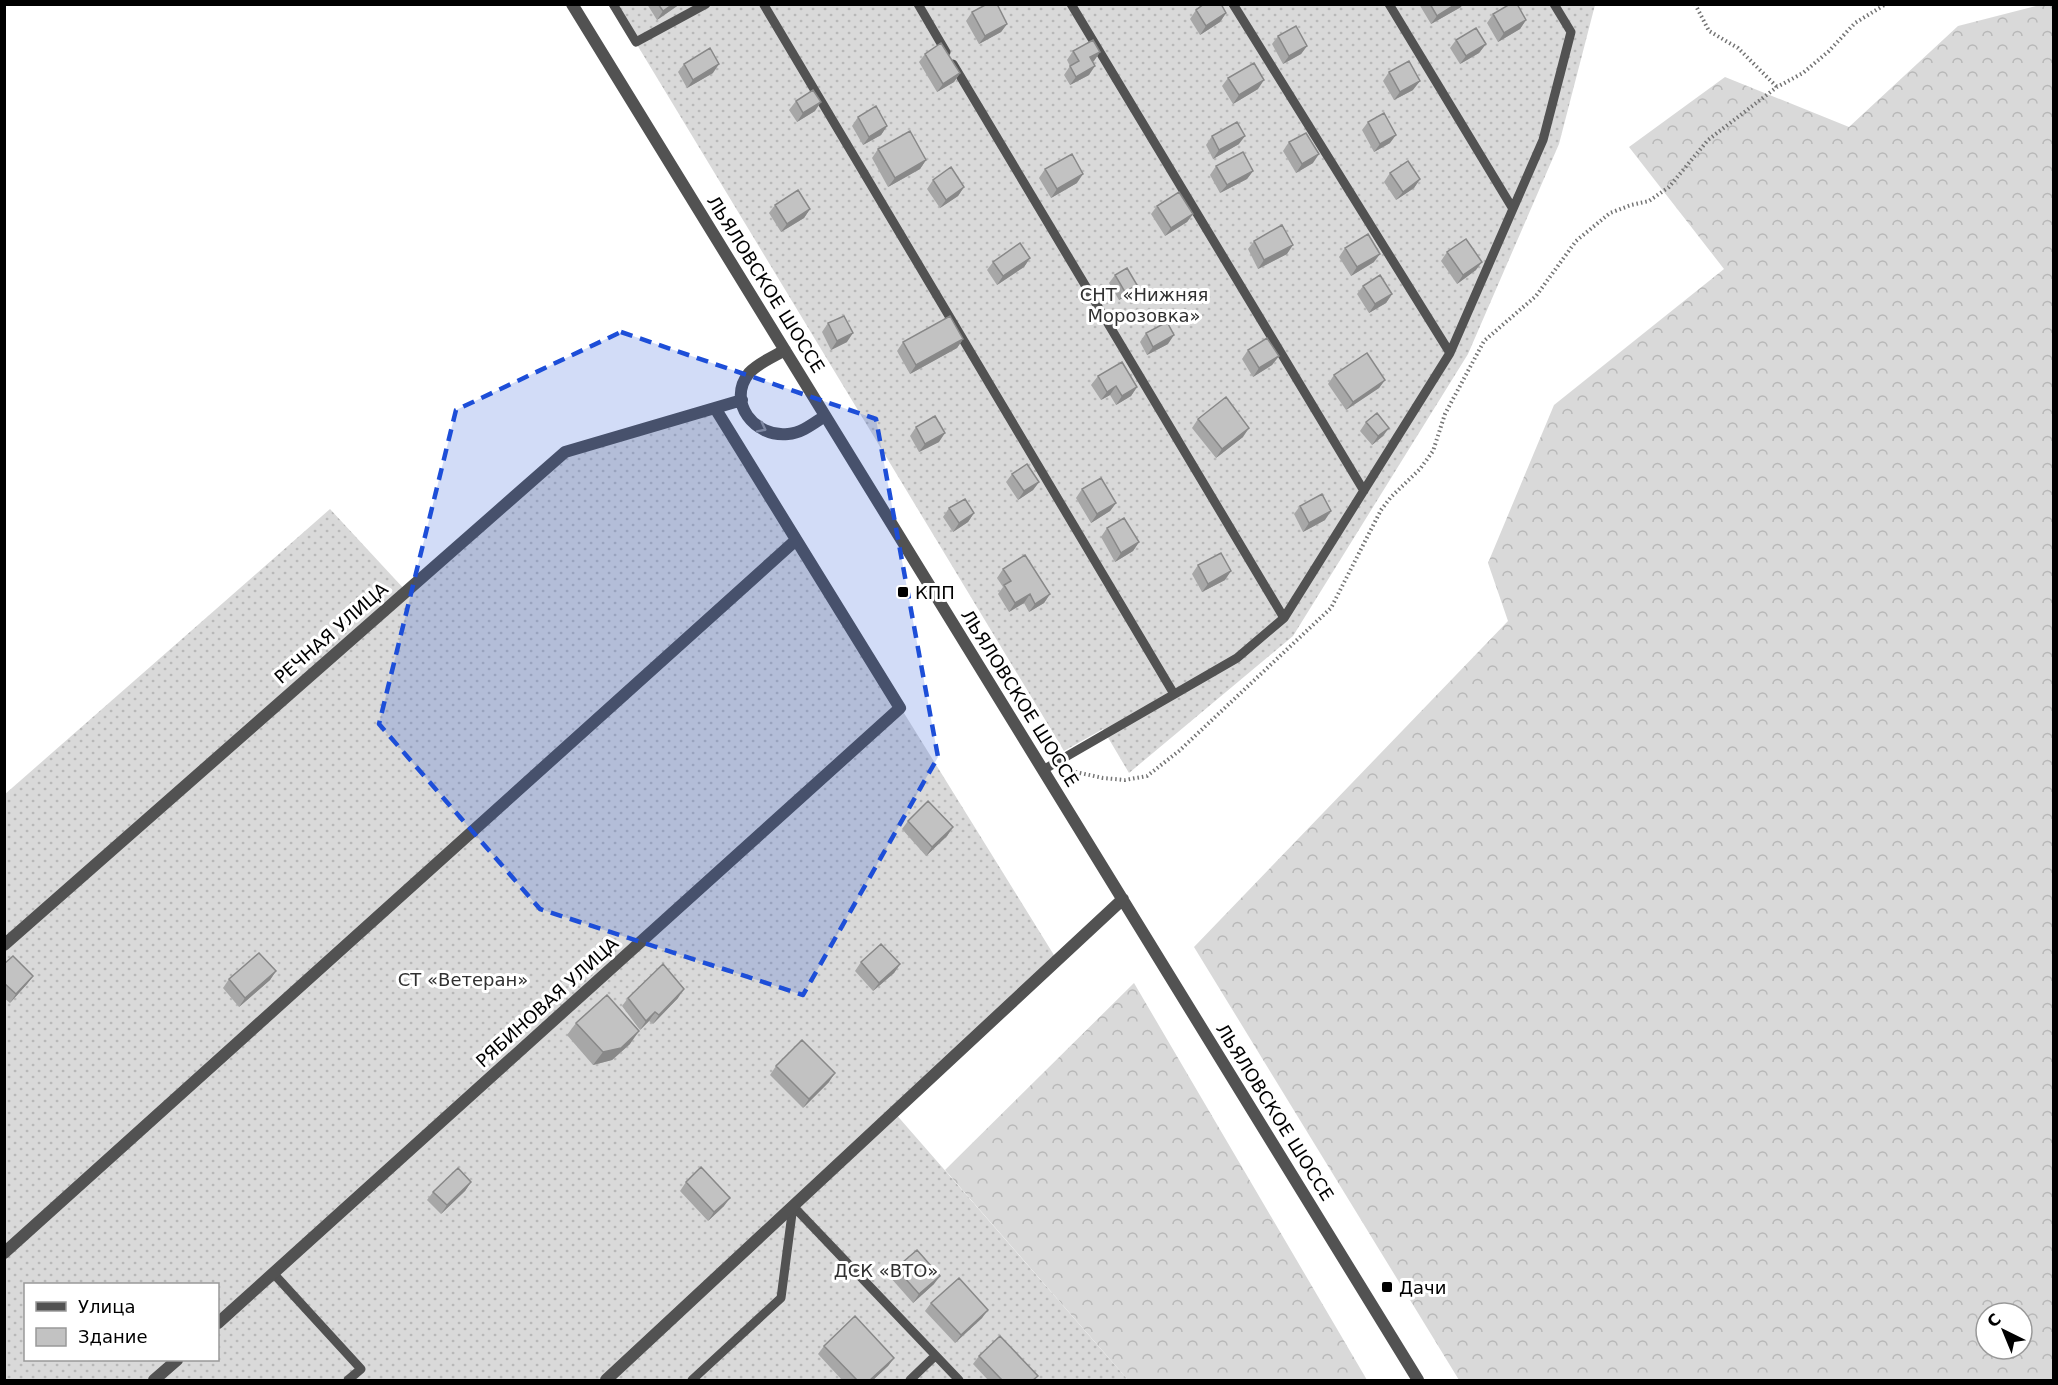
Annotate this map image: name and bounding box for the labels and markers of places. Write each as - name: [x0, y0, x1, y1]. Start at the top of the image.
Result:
- place label: КПП: [915, 582, 955, 603]
- marker: КПП: [896, 585, 910, 599]
- place label: Дачи: [1399, 1277, 1446, 1298]
- marker: Дачи: [1380, 1280, 1394, 1294]

